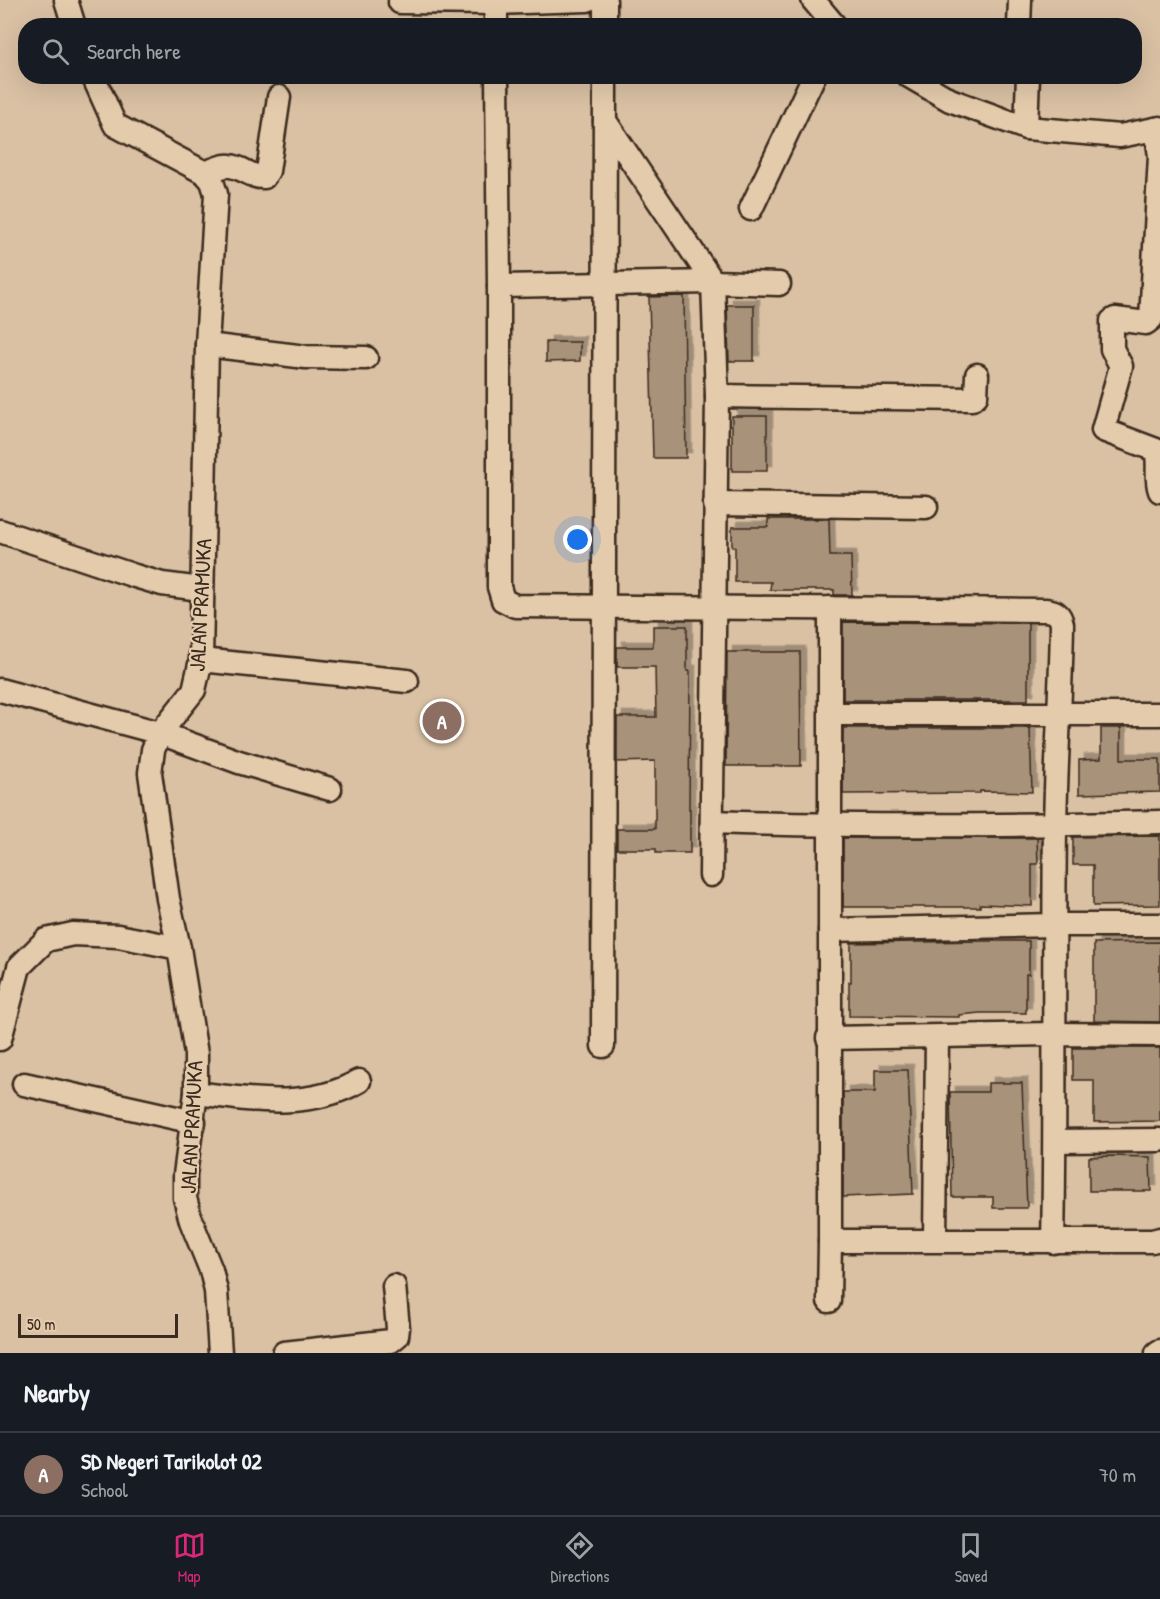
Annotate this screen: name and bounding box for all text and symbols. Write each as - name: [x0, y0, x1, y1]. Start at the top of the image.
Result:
- search box: [18, 18, 1142, 84]
- icon: search: [39, 35, 72, 68]
- text: Search here: [87, 36, 181, 66]
- your location: [563, 525, 592, 554]
- street label: JALAN PRAMUKA: [182, 537, 218, 672]
- pin: A: [422, 698, 462, 744]
- street label: JALAN PRAMUKA: [173, 1059, 209, 1194]
- scale bar: [18, 1311, 178, 1338]
- text: 50 m: [27, 1313, 56, 1335]
- text: Nearby: [24, 1375, 90, 1410]
- text: SD Negeri Tarikolot 02: [81, 1446, 262, 1476]
- text: A: [39, 1461, 48, 1488]
- text: 70 m: [1099, 1461, 1136, 1488]
- text: School: [81, 1476, 128, 1503]
- tab: Map: [173, 1529, 206, 1587]
- tab: Directions: [551, 1529, 609, 1587]
- tab: Saved: [954, 1529, 987, 1587]

